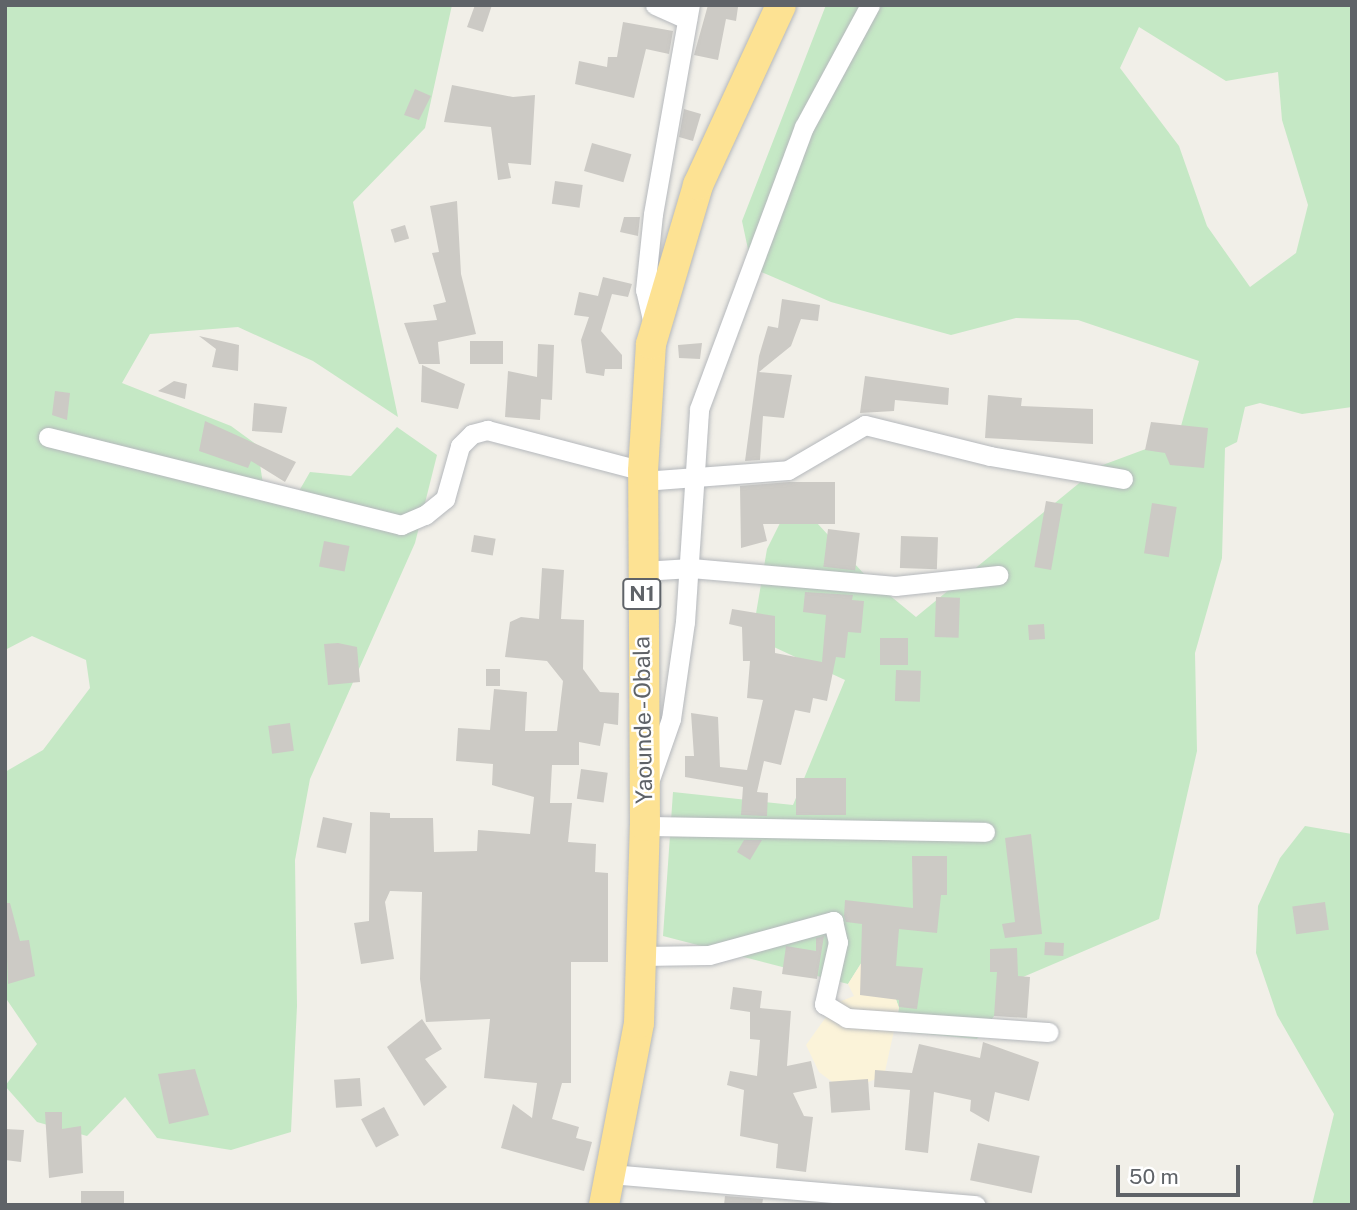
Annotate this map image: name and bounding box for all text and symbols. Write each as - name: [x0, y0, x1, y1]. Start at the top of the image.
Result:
- road number: N1: [621, 576, 663, 612]
- street label: Yaounde - Obala: [628, 633, 658, 807]
- scale bar: [1119, 1150, 1243, 1194]
- text: 50 m: [1129, 1164, 1179, 1189]

